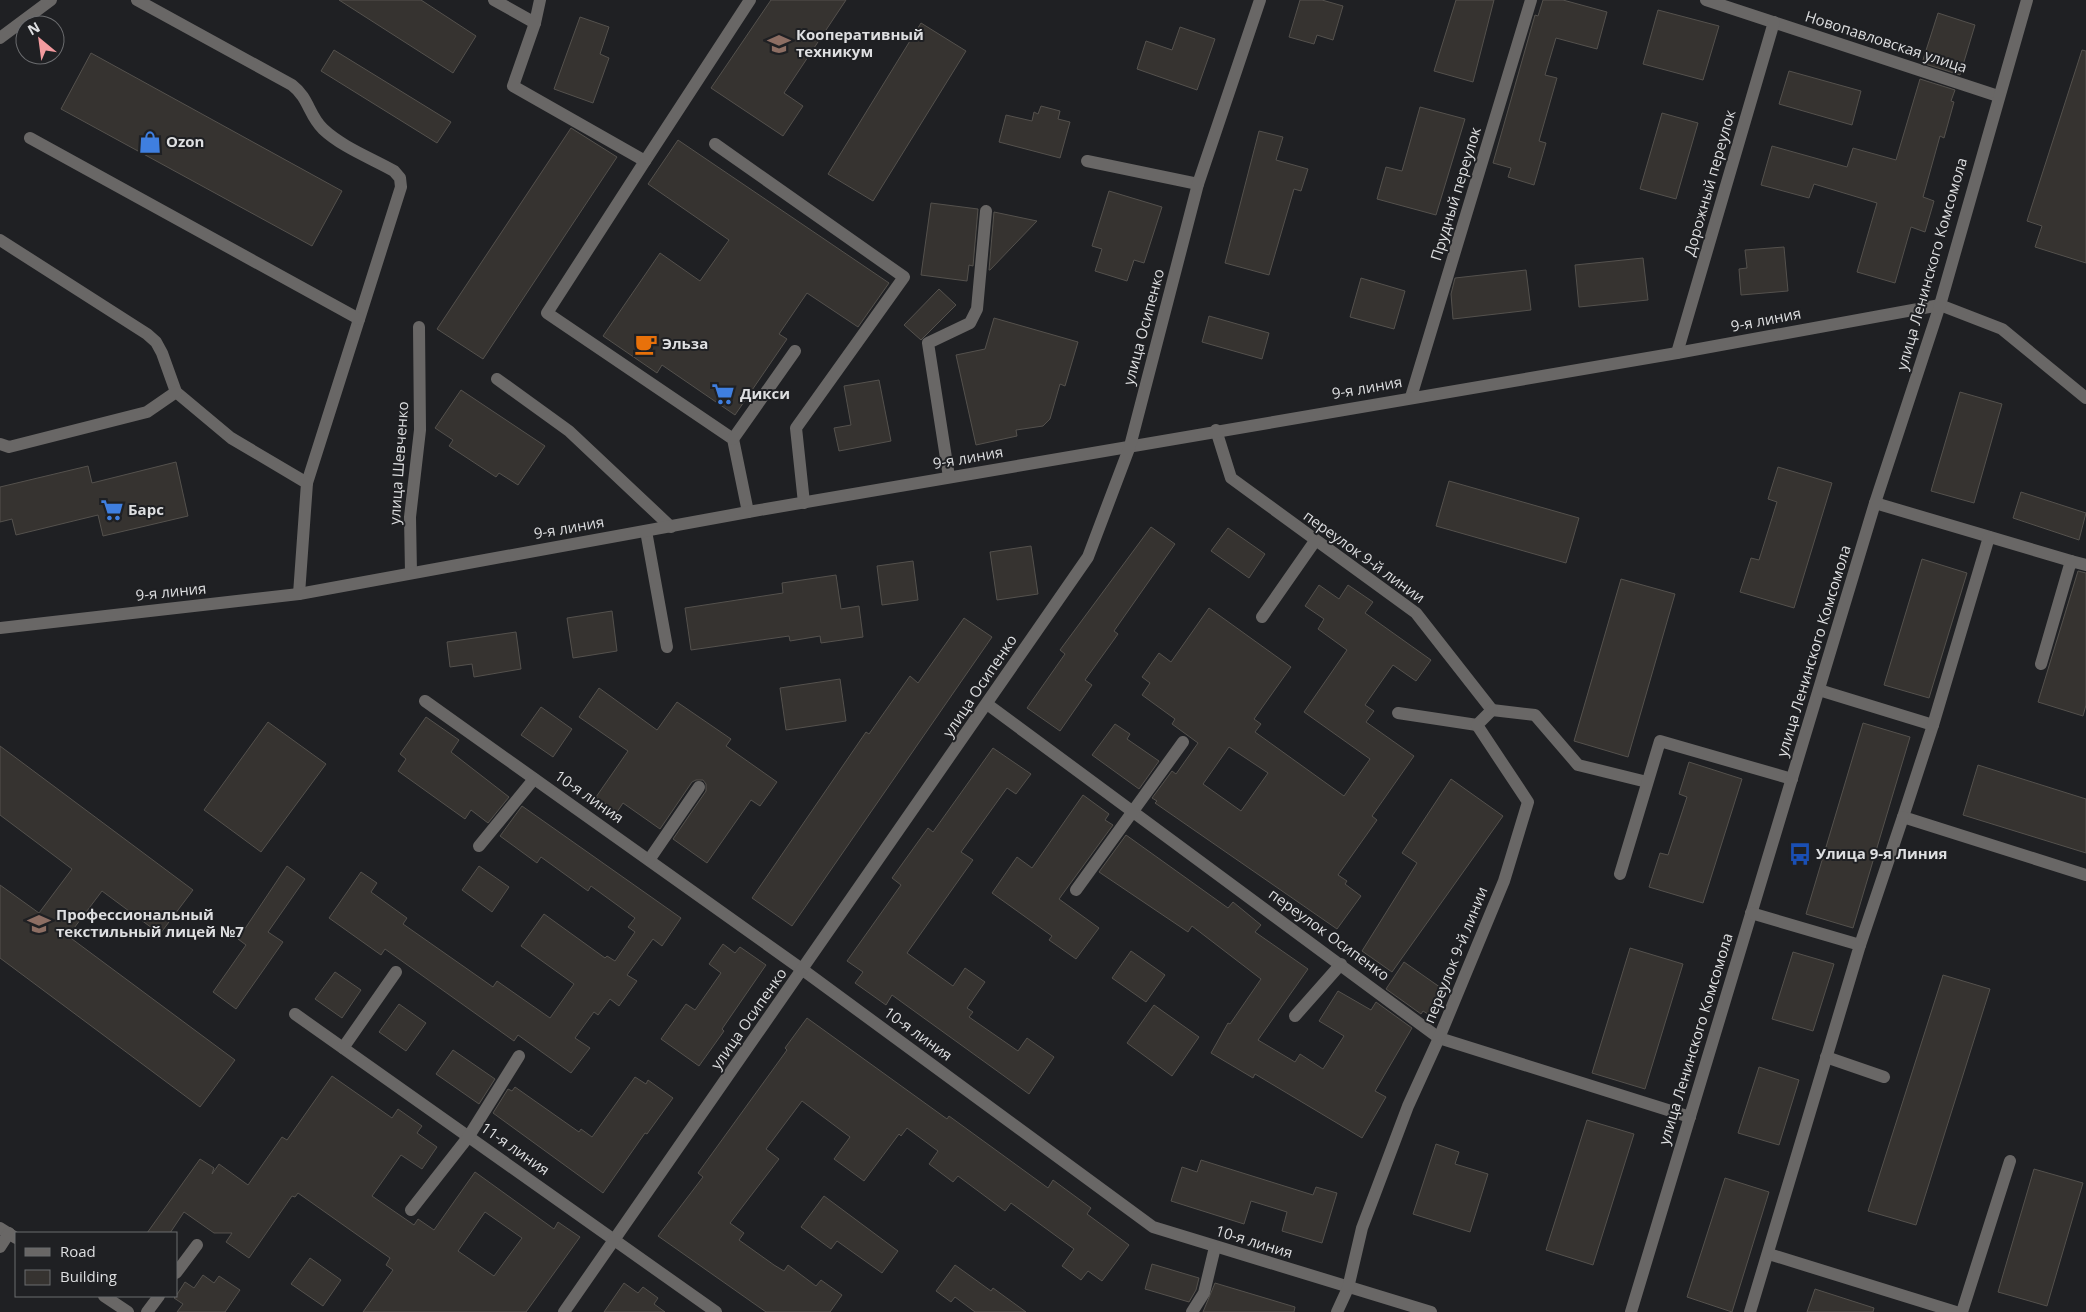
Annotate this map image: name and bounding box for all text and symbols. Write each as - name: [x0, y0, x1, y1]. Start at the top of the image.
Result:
- street label: Новопавловская улица: [1803, 5, 1970, 77]
- north arrow: [15, 15, 65, 65]
- text: N: [24, 17, 43, 39]
- place label: Кооперативный техникум: [796, 24, 924, 61]
- school or university icon: Кооперативный техникум: [766, 31, 792, 57]
- street label: Дорожный переулок: [1679, 107, 1740, 258]
- street label: Прудный переулок: [1425, 124, 1485, 263]
- shop icon: Ozon: [137, 129, 163, 155]
- place label: Ozon: [166, 131, 204, 151]
- street label: улица Ленинского Комсомола: [1891, 155, 1971, 372]
- street label: улица Осипенко: [1118, 266, 1168, 387]
- street label: 9-я линия: [1729, 302, 1803, 336]
- cafe icon: Эльза: [633, 331, 659, 357]
- place label: Эльза: [662, 333, 708, 353]
- street label: 9-я линия: [1330, 371, 1404, 403]
- supermarket icon: Дикси: [710, 381, 736, 407]
- place label: Дикси: [740, 383, 790, 403]
- street label: улица Шевченко: [384, 401, 412, 525]
- street label: 9-я линия: [931, 441, 1005, 473]
- supermarket icon: Барс: [99, 497, 125, 523]
- place label: Барс: [128, 499, 164, 519]
- street label: переулок 9-й линии: [1300, 505, 1429, 607]
- street label: 9-я линия: [532, 511, 606, 543]
- street label: улица Ленинского Комсомола: [1771, 542, 1855, 759]
- street label: 9-я линия: [135, 577, 207, 605]
- street label: улица Осипенко: [937, 630, 1021, 741]
- street label: 10-я линия: [551, 765, 628, 827]
- bus stop icon: Улица 9-я Линия: [1787, 841, 1813, 867]
- place label: Улица 9-я Линия: [1816, 843, 1948, 863]
- street label: переулок 9-й линии: [1419, 883, 1492, 1026]
- street label: переулок Осипенко: [1265, 884, 1394, 985]
- place label: Профессиональный текстильный лицей №7: [56, 904, 244, 941]
- school or university icon: Профессиональный текстильный лицей №7: [26, 911, 52, 937]
- street label: улица Ленинского Комсомола: [1653, 930, 1737, 1147]
- street label: улица Осипенко: [706, 964, 791, 1073]
- street label: 10-я линия: [880, 1002, 957, 1065]
- street label: 11-я линия: [477, 1117, 554, 1179]
- street label: 10-я линия: [1213, 1220, 1295, 1262]
- legend: [15, 1232, 178, 1297]
- text: Road: [60, 1241, 96, 1261]
- text: Building: [60, 1266, 117, 1286]

